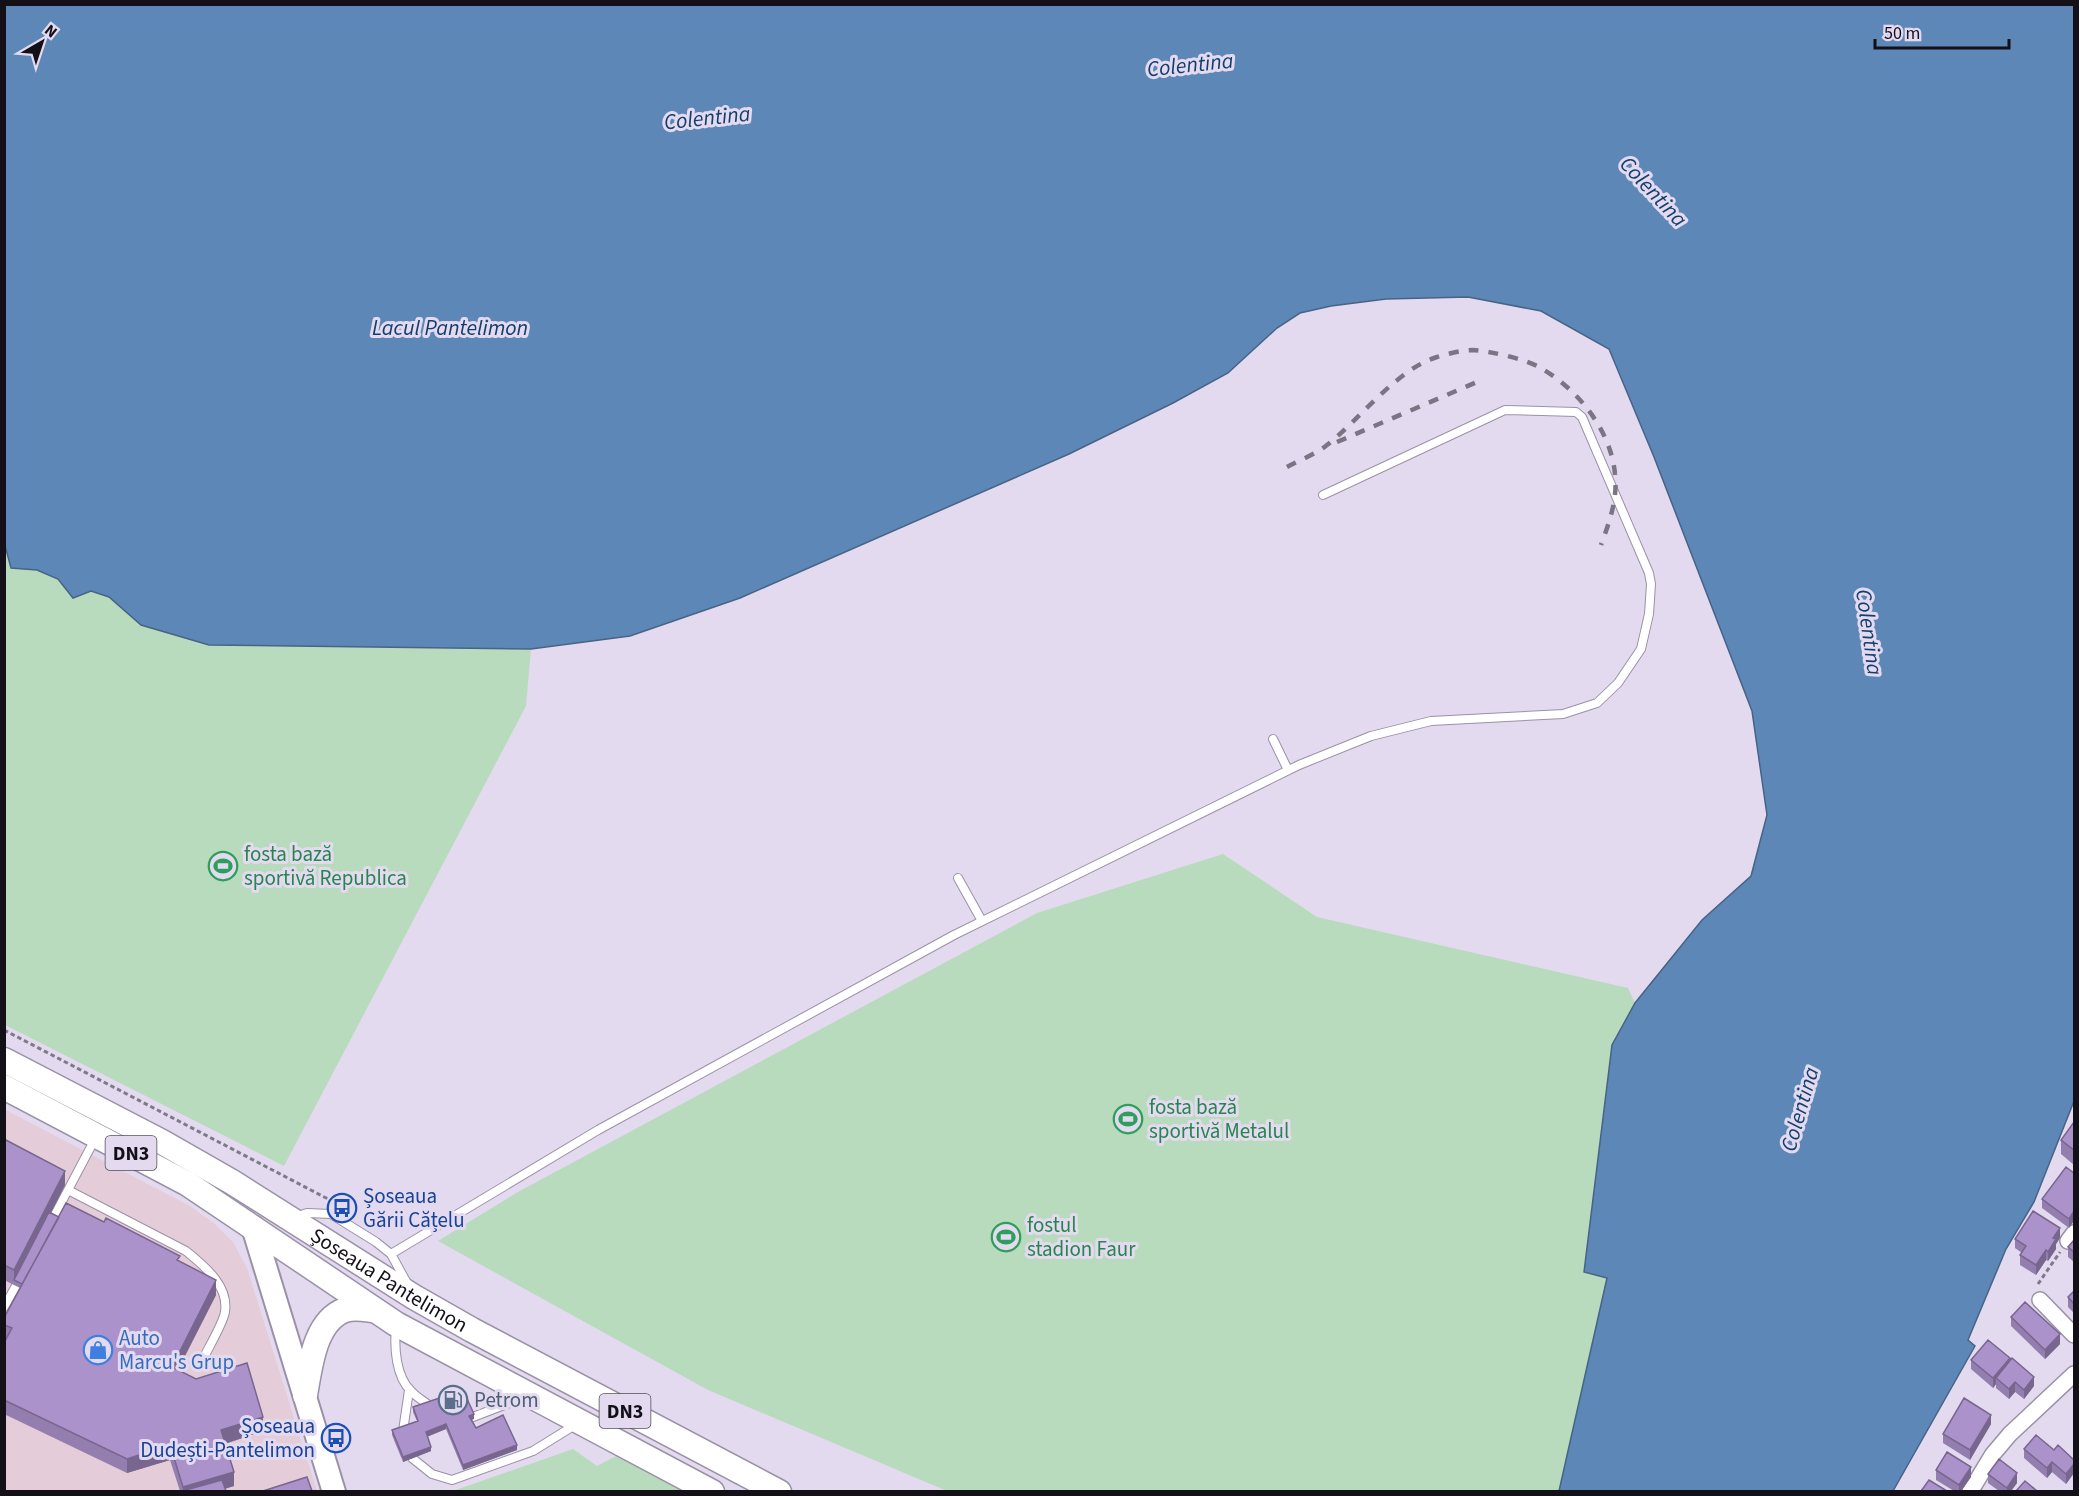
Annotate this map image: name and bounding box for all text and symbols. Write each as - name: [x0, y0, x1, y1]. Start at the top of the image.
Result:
- north arrow: [12, 12, 72, 72]
- scale bar: [1875, 12, 2008, 50]
- text: N: [40, 19, 62, 43]
- text: 50 m: [1884, 21, 1920, 46]
- water label: Colentina: [1145, 45, 1235, 85]
- water label: Colentina: [662, 98, 752, 138]
- water label: Colentina: [1612, 149, 1695, 234]
- water label: Lacul Pantelimon: [372, 312, 528, 344]
- water label: Colentina: [1847, 587, 1891, 677]
- place label: fosta bază sportivă Republica: [244, 839, 407, 893]
- sports icon: fosta bază sportivă Republica: [207, 850, 239, 882]
- water label: Colentina: [1773, 1063, 1827, 1155]
- place label: fosta bază sportivă Metalul: [1149, 1092, 1289, 1146]
- sports icon: fosta bază sportivă Metalul: [1112, 1103, 1144, 1135]
- road number: DN3: [106, 1136, 156, 1170]
- place label: Șoseaua Gării Cățelu: [363, 1181, 465, 1235]
- bus stop icon: Șoseaua Gării Cățelu: [326, 1192, 358, 1224]
- place label: fostul stadion Faur: [1027, 1210, 1136, 1264]
- street label: Șoseaua Pantelimon: [305, 1220, 473, 1340]
- sports icon: fostul stadion Faur: [990, 1221, 1022, 1253]
- place label: Auto Marcu's Grup: [119, 1323, 234, 1377]
- shop icon: Auto Marcu's Grup: [82, 1334, 114, 1366]
- fuel station icon: Petrom: [437, 1384, 469, 1416]
- place label: Petrom: [474, 1385, 539, 1415]
- road number: DN3: [600, 1394, 650, 1428]
- place label: Șoseaua Dudești-Pantelimon: [140, 1411, 315, 1465]
- bus stop icon: Șoseaua Dudești-Pantelimon: [320, 1422, 352, 1454]

